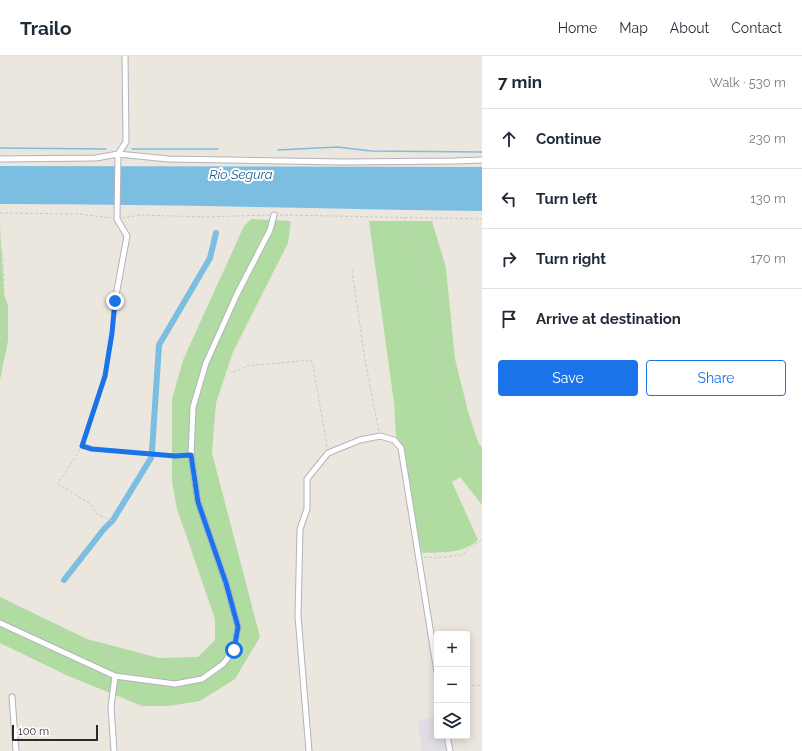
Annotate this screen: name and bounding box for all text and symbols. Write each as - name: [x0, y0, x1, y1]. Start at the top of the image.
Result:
- text: Trailo: [20, 17, 71, 39]
- text: Home: [558, 20, 597, 36]
- text: Map: [619, 20, 648, 36]
- text: About: [670, 20, 709, 36]
- text: Contact: [731, 20, 782, 36]
- text: 7 min: [498, 72, 542, 92]
- text: Walk · 530 m: [709, 75, 786, 90]
- icon: ahead: [498, 128, 520, 150]
- text: Continue: [536, 130, 601, 148]
- text: 230 m: [749, 131, 786, 146]
- water label: Río Segura: [209, 167, 273, 182]
- icon: left: [498, 188, 520, 210]
- text: Turn left: [536, 190, 597, 208]
- text: 130 m: [750, 191, 786, 206]
- icon: right: [498, 248, 520, 270]
- text: Turn right: [536, 250, 606, 268]
- text: 170 m: [750, 251, 786, 266]
- route end: [106, 292, 124, 310]
- icon: arrive: [498, 308, 520, 330]
- text: Arrive at destination: [536, 310, 681, 328]
- button: Save: [498, 360, 638, 396]
- button: Share: [646, 360, 786, 396]
- map controls: [434, 631, 470, 739]
- button: +: [434, 631, 470, 667]
- route start: [225, 641, 243, 659]
- button: −: [434, 667, 470, 703]
- button: layers: [434, 703, 470, 739]
- scale bar: [12, 723, 98, 742]
- text: 100 m: [18, 725, 49, 738]

